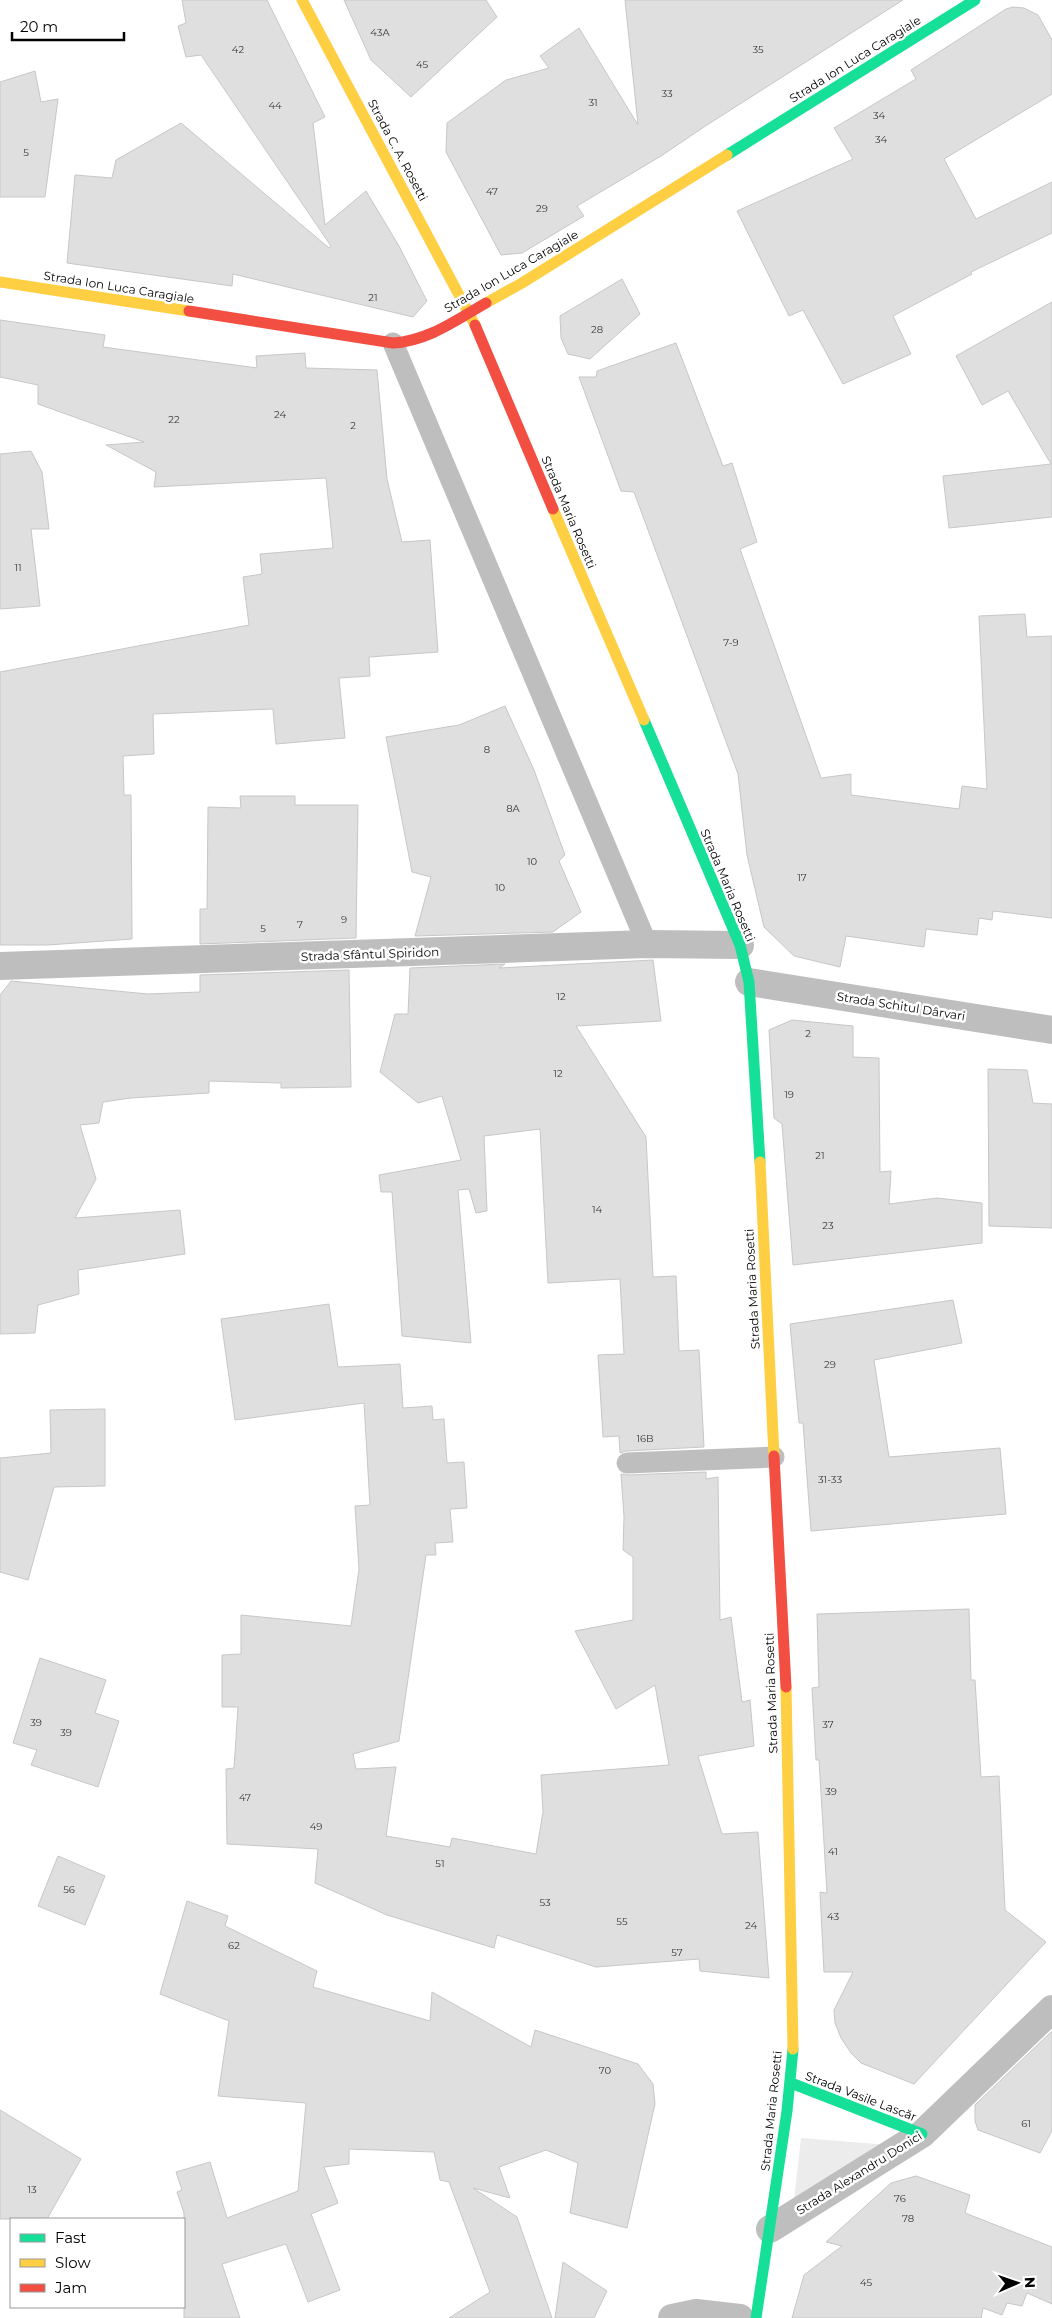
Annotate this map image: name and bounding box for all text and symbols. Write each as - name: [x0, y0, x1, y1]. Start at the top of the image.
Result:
- scale bar: [12, 10, 125, 42]
- street label: Strada Ion Luca Caragiale: [786, 12, 924, 106]
- text: 20 m: [20, 17, 58, 36]
- house number: 43A: [370, 26, 390, 39]
- house number: 42: [232, 43, 244, 56]
- house number: 35: [752, 43, 764, 56]
- house number: 45: [416, 58, 428, 71]
- house number: 33: [661, 87, 673, 100]
- house number: 31: [588, 96, 598, 109]
- street label: Strada C. A. Rosetti: [365, 97, 431, 203]
- house number: 44: [268, 99, 282, 112]
- house number: 34: [873, 109, 886, 122]
- house number: 34: [875, 133, 888, 146]
- house number: 5: [23, 146, 29, 159]
- house number: 47: [486, 185, 498, 198]
- house number: 29: [536, 202, 548, 215]
- street label: Strada Ion Luca Caragiale: [441, 226, 581, 316]
- street label: Strada Ion Luca Caragiale: [43, 268, 195, 306]
- house number: 21: [368, 291, 378, 304]
- house number: 28: [591, 323, 603, 336]
- house number: 24: [274, 408, 286, 421]
- house number: 22: [168, 413, 180, 426]
- house number: 2: [350, 419, 356, 432]
- street label: Strada Maria Rosetti: [538, 453, 600, 571]
- house number: 11: [14, 561, 22, 574]
- house number: 7-9: [723, 636, 739, 649]
- house number: 8: [484, 743, 490, 756]
- house number: 8A: [506, 802, 521, 815]
- street label: Strada Maria Rosetti: [697, 826, 759, 944]
- house number: 10: [527, 855, 537, 868]
- house number: 17: [797, 871, 807, 884]
- house number: 10: [495, 881, 505, 894]
- house number: 9: [341, 913, 347, 926]
- house number: 7: [297, 918, 303, 931]
- house number: 5: [260, 922, 266, 935]
- street label: Strada Sfântul Spiridon: [301, 944, 439, 964]
- street label: Strada Schitul Dârvari: [836, 988, 966, 1024]
- house number: 12: [556, 990, 566, 1003]
- house number: 2: [805, 1027, 811, 1040]
- house number: 12: [553, 1067, 563, 1080]
- house number: 19: [784, 1088, 794, 1101]
- house number: 21: [815, 1149, 825, 1162]
- house number: 14: [592, 1203, 602, 1216]
- house number: 23: [822, 1219, 834, 1232]
- street label: Strada Maria Rosetti: [741, 1228, 763, 1350]
- house number: 29: [824, 1358, 836, 1371]
- house number: 16B: [636, 1432, 654, 1445]
- house number: 31-33: [818, 1473, 842, 1486]
- street label: Strada Maria Rosetti: [761, 1632, 781, 1754]
- house number: 39: [30, 1716, 42, 1729]
- house number: 37: [822, 1718, 834, 1731]
- house number: 39: [60, 1726, 72, 1739]
- house number: 39: [825, 1785, 837, 1798]
- house number: 47: [239, 1791, 251, 1804]
- house number: 49: [310, 1820, 322, 1833]
- house number: 41: [828, 1845, 838, 1858]
- house number: 51: [435, 1857, 445, 1870]
- house number: 56: [63, 1883, 75, 1896]
- house number: 53: [539, 1896, 551, 1909]
- house number: 43: [827, 1910, 839, 1923]
- house number: 55: [616, 1915, 628, 1928]
- house number: 24: [745, 1919, 757, 1932]
- house number: 62: [228, 1939, 240, 1952]
- house number: 57: [671, 1946, 683, 1959]
- street label: Strada Maria Rosetti: [757, 2050, 785, 2172]
- house number: 70: [599, 2064, 612, 2077]
- street label: Strada Vasile Lascăr: [803, 2068, 919, 2124]
- house number: 61: [1021, 2117, 1031, 2130]
- street label: Strada Alexandru Donici: [793, 2128, 925, 2218]
- house number: 13: [27, 2183, 37, 2196]
- house number: 76: [894, 2192, 906, 2205]
- house number: 78: [902, 2212, 914, 2225]
- legend: [10, 2218, 185, 2308]
- text: Fast: [55, 2228, 86, 2247]
- text: Slow: [55, 2253, 91, 2272]
- north arrow: [992, 2258, 1042, 2308]
- house number: 45: [860, 2276, 872, 2289]
- text: N: [1021, 2277, 1039, 2289]
- text: Jam: [54, 2278, 87, 2297]

